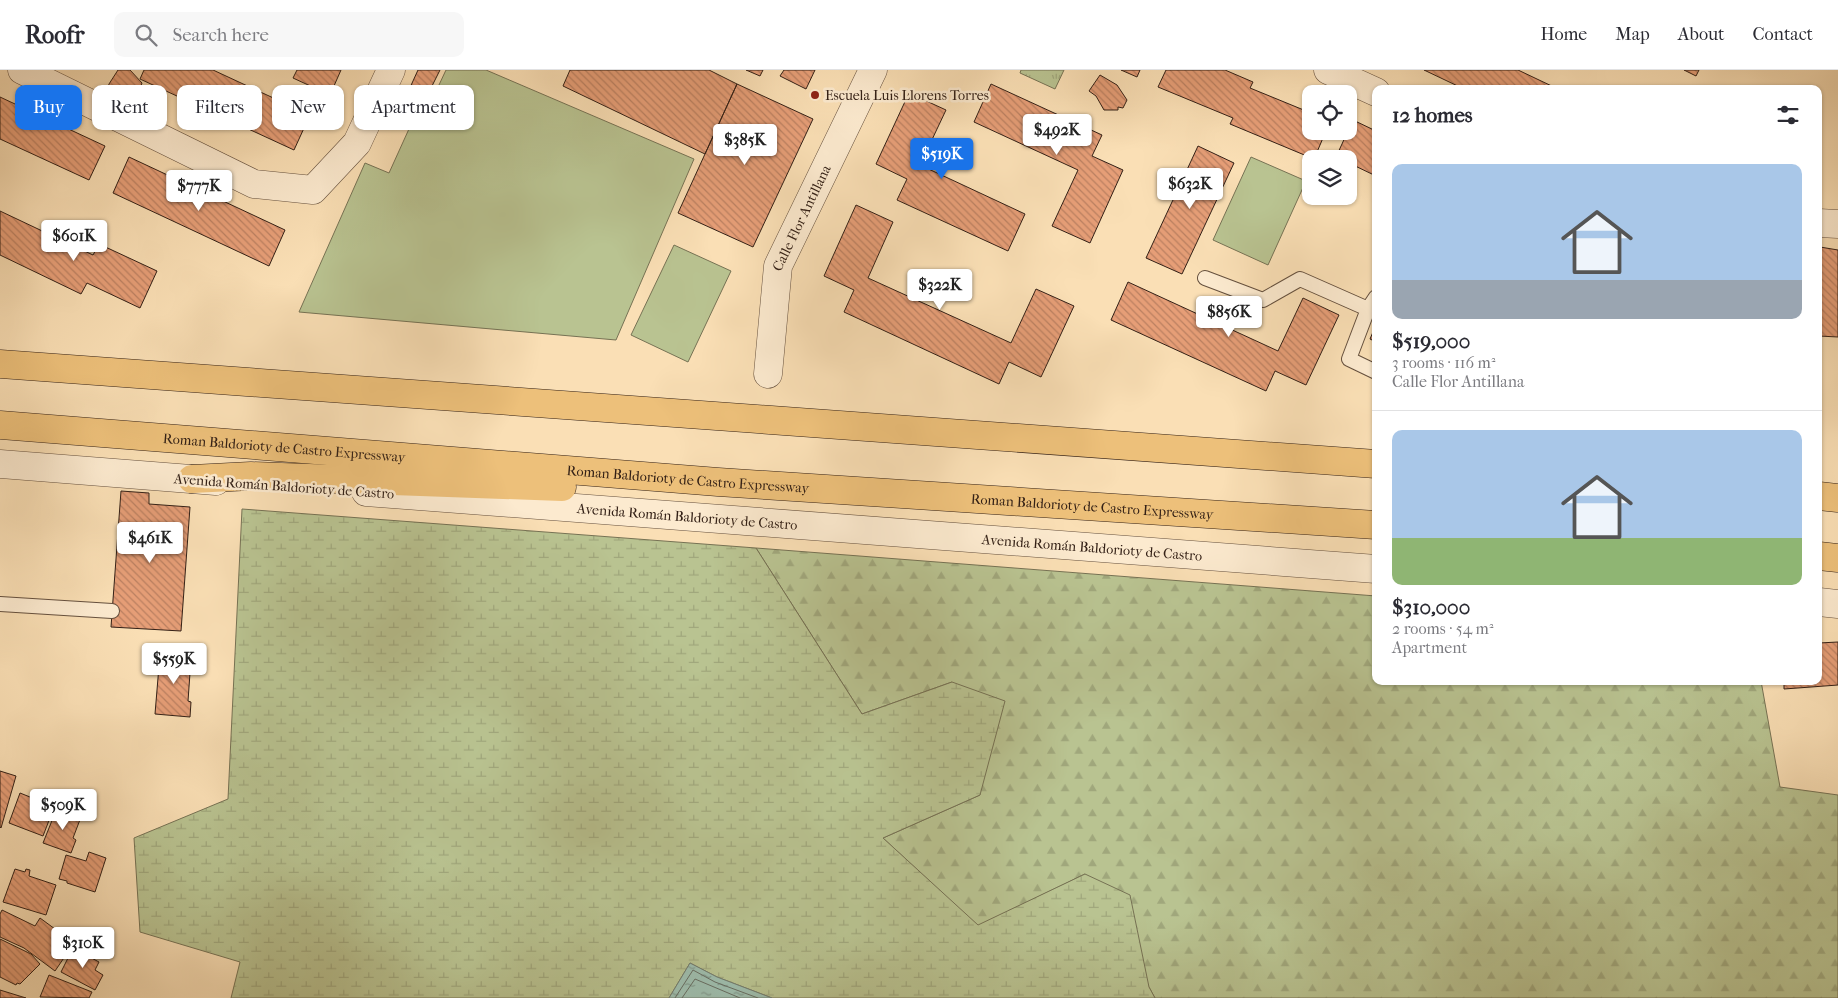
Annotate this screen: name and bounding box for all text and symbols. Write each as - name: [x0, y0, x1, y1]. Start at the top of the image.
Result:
- search box: [114, 12, 464, 57]
- text: Roofr: [25, 21, 84, 49]
- icon: search: [132, 21, 160, 49]
- text: Search here: [172, 24, 269, 46]
- text: Home: [1540, 24, 1587, 45]
- text: Map: [1615, 24, 1650, 45]
- text: About: [1678, 24, 1724, 45]
- text: Contact: [1752, 24, 1813, 45]
- chip: Buy: [15, 85, 82, 130]
- chip: Rent: [92, 85, 167, 130]
- chip: Filters: [177, 85, 262, 130]
- chip: New: [272, 85, 344, 130]
- chip: Apartment: [354, 85, 474, 130]
- map controls: [1302, 85, 1357, 205]
- button: locate: [1302, 85, 1357, 140]
- place label: Escuela Luis Llorens Torres: [825, 87, 989, 104]
- marker: Escuela Luis Llorens Torres: [809, 89, 821, 101]
- icon: filters: [1774, 101, 1802, 129]
- text: 12 homes: [1392, 103, 1473, 127]
- pin: $492K: [1022, 114, 1092, 156]
- text: $492K: [1034, 120, 1080, 139]
- pin: $385K: [710, 124, 780, 166]
- text: $385K: [724, 130, 766, 149]
- pin: $519K: [907, 138, 977, 180]
- text: $519K: [921, 144, 963, 163]
- button: layers: [1302, 150, 1357, 205]
- street label: Calle Flor Antillana: [769, 162, 835, 274]
- pin: $632K: [1155, 168, 1225, 210]
- pin: $777K: [164, 170, 234, 212]
- text: $632K: [1168, 174, 1212, 193]
- text: $777K: [177, 176, 221, 195]
- icon: home: [1552, 197, 1642, 287]
- pin: $601K: [39, 220, 109, 262]
- text: $601K: [52, 226, 96, 245]
- pin: $322K: [905, 268, 975, 311]
- text: $322K: [918, 275, 962, 294]
- pin: $856K: [1194, 296, 1264, 338]
- text: $856K: [1207, 302, 1251, 321]
- text: $519,000: [1392, 329, 1470, 353]
- text: 3 rooms · 116 m²: [1392, 353, 1495, 372]
- text: Calle Flor Antillana: [1392, 372, 1524, 391]
- street label: Roman Baldorioty de Castro Expressway: [162, 430, 406, 466]
- street label: Roman Baldorioty de Castro Expressway: [566, 462, 810, 497]
- icon: home: [1552, 462, 1642, 552]
- street label: Avenida Román Baldorioty de Castro: [172, 470, 395, 503]
- street label: Roman Baldorioty de Castro Expressway: [970, 491, 1214, 523]
- street label: Avenida Román Baldorioty de Castro: [575, 500, 798, 534]
- pin: $461K: [115, 522, 185, 564]
- text: $461K: [128, 528, 172, 547]
- street label: Avenida Román Baldorioty de Castro: [980, 531, 1203, 565]
- text: $310,000: [1392, 595, 1470, 619]
- text: 2 rooms · 54 m²: [1392, 619, 1493, 638]
- text: Apartment: [1392, 638, 1467, 657]
- pin: $559K: [139, 642, 209, 685]
- text: $559K: [153, 649, 195, 668]
- pin: $509K: [28, 788, 98, 831]
- text: $509K: [41, 795, 85, 814]
- pin: $310K: [48, 926, 118, 969]
- text: $310K: [62, 933, 104, 952]

